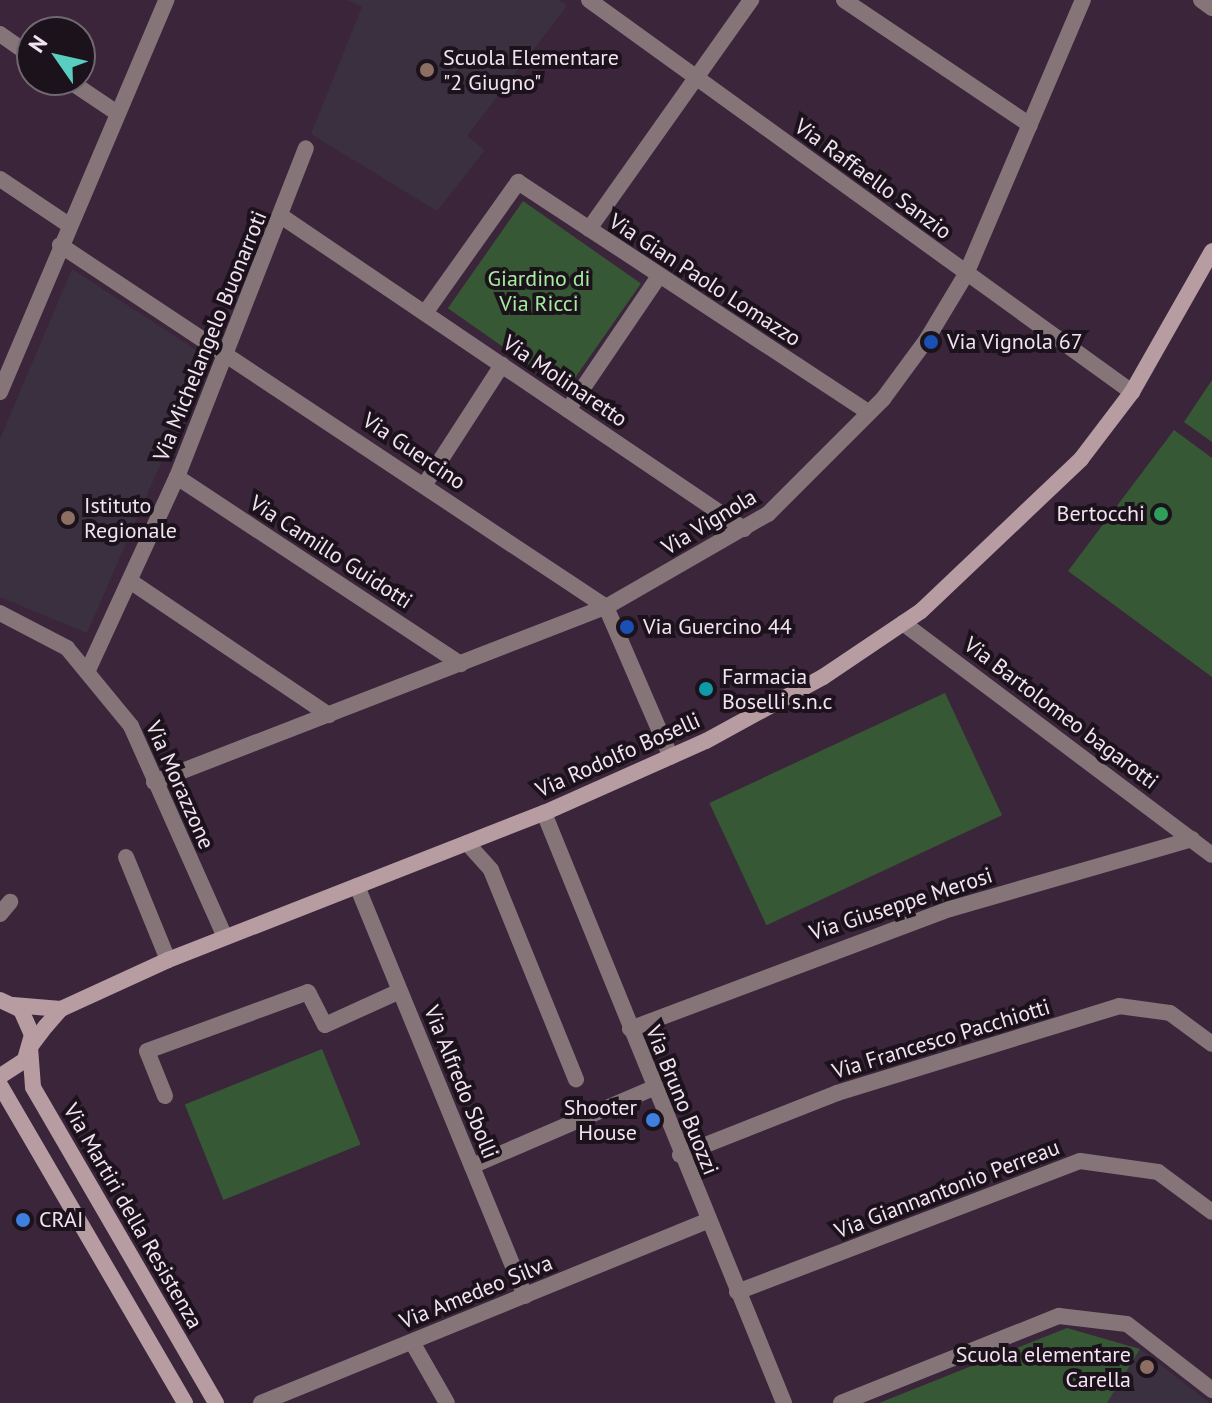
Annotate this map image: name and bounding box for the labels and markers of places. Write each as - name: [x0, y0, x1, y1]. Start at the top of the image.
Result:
- place label: Scuola Elementare "2 Giugno": [443, 44, 619, 96]
- marker: Scuola Elementare "2 Giugno": [418, 61, 436, 79]
- place label: Via Vignola 67: [947, 329, 1083, 355]
- marker: Via Vignola 67: [922, 333, 940, 351]
- place label: Istituto Regionale: [84, 492, 177, 544]
- place label: Bertocchi: [1057, 501, 1145, 527]
- marker: Bertocchi: [1152, 505, 1170, 523]
- marker: Istituto Regionale: [59, 509, 77, 527]
- place label: Via Guercino 44: [643, 614, 792, 640]
- marker: Via Guercino 44: [618, 618, 636, 636]
- place label: Farmacia Boselli s.n.c: [722, 663, 832, 714]
- marker: Farmacia Boselli s.n.c: [697, 680, 715, 698]
- place label: Shooter House: [564, 1094, 637, 1146]
- marker: Shooter House: [644, 1111, 662, 1129]
- place label: CRAI: [39, 1207, 83, 1233]
- marker: CRAI: [14, 1211, 32, 1229]
- place label: Scuola elementare Carella: [956, 1341, 1131, 1392]
- marker: Scuola elementare Carella: [1138, 1358, 1156, 1376]

